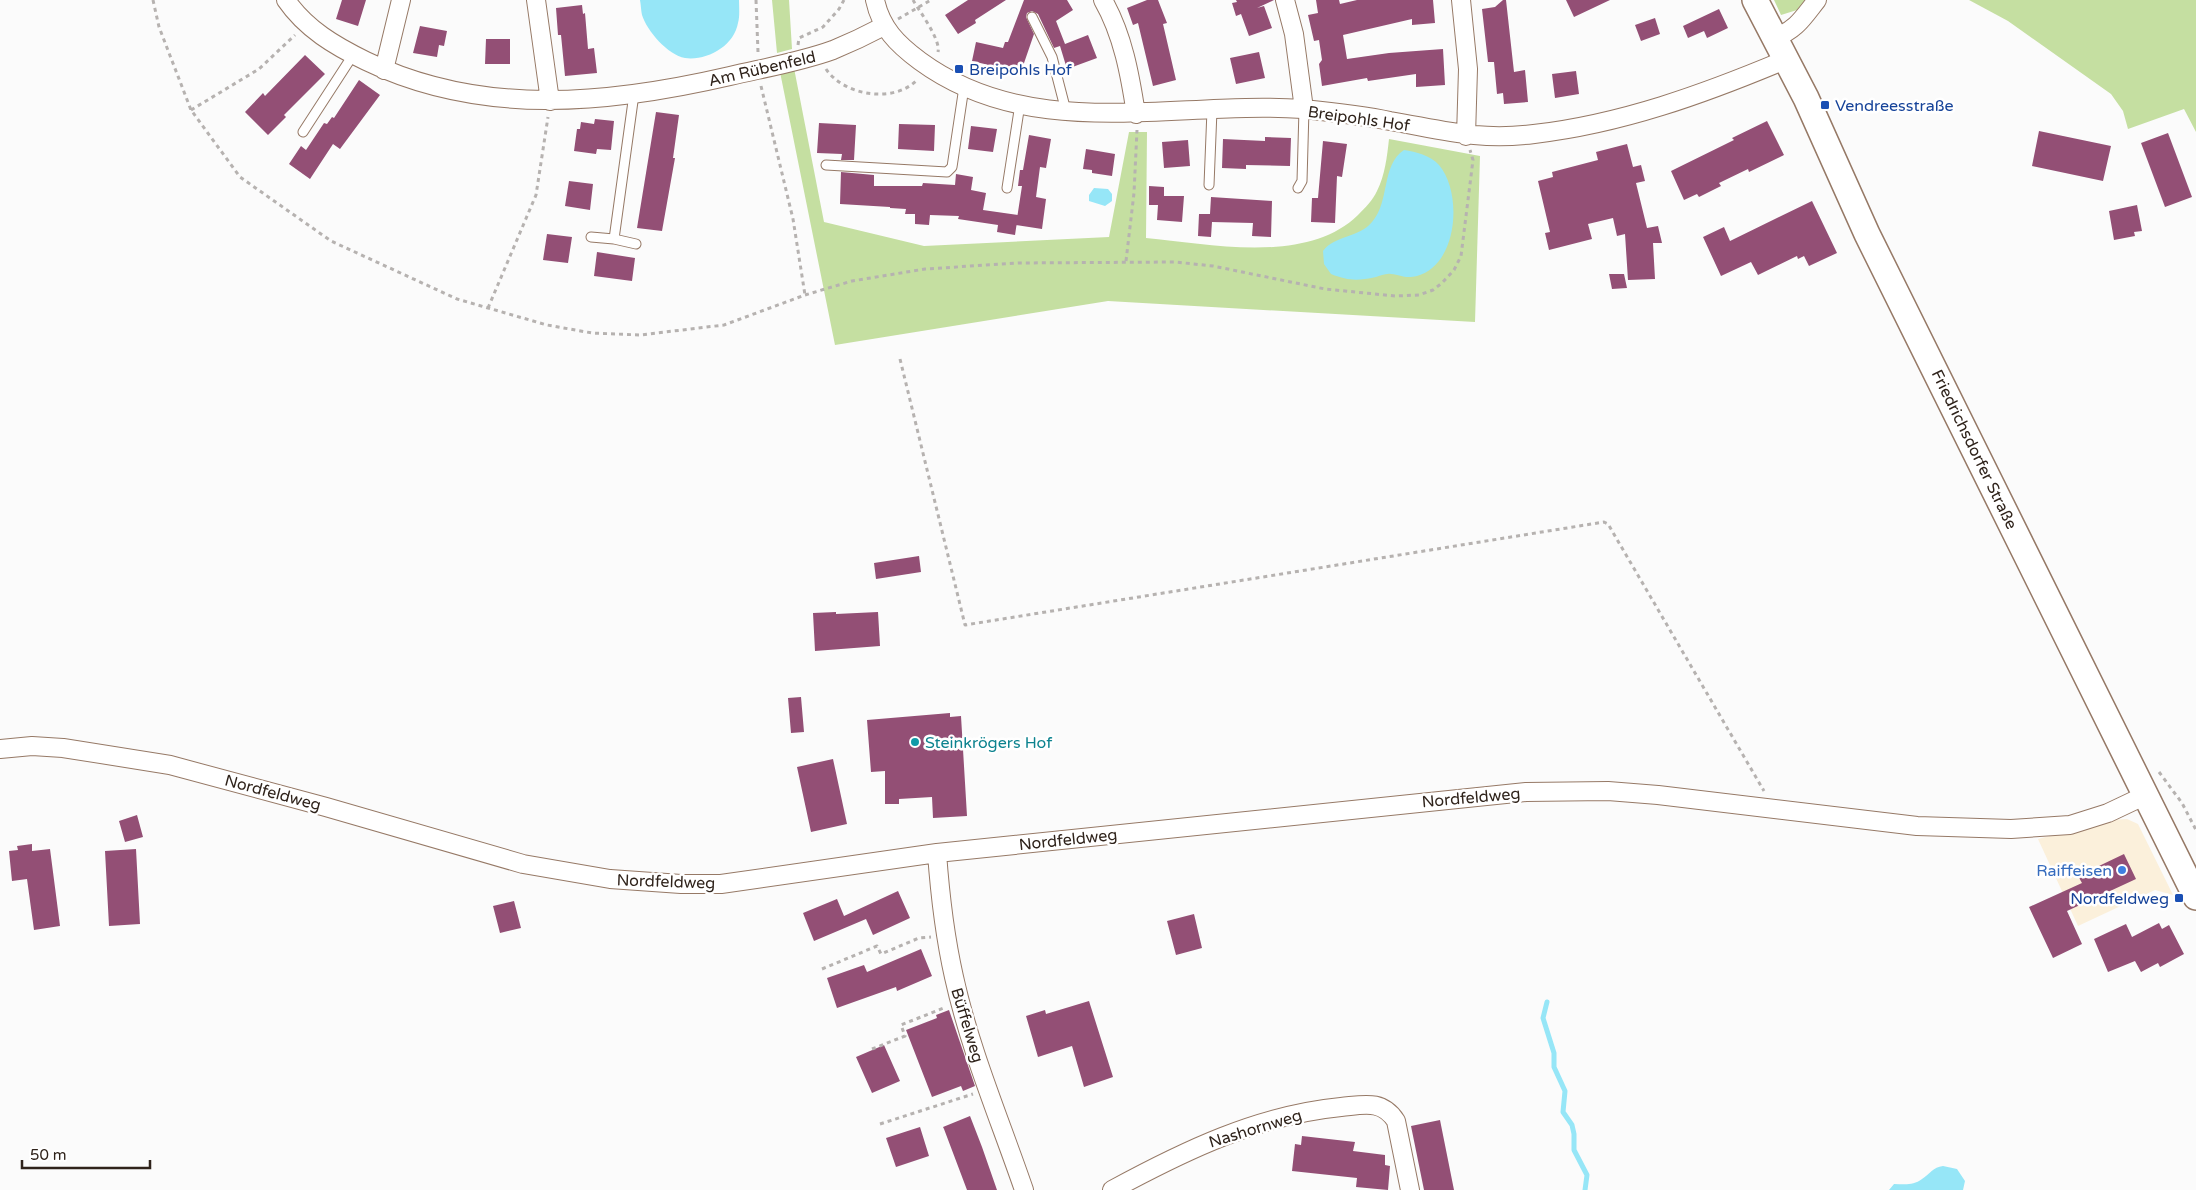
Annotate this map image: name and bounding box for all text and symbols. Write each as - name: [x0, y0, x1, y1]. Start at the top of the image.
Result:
- street label: Am Rübenfeld: [707, 47, 818, 91]
- place label: Breipohls Hof: [969, 60, 1073, 80]
- marker: Breipohls Hof: [953, 63, 965, 75]
- place label: Vendreesstraße: [1835, 96, 1953, 116]
- marker: Vendreesstraße: [1819, 99, 1831, 111]
- street label: Breipohls Hof: [1307, 102, 1412, 136]
- street label: Friedrichsdorfer Straße: [1927, 366, 2021, 533]
- place label: Steinkrögers Hof: [925, 733, 1053, 753]
- marker: Steinkrögers Hof: [909, 736, 921, 748]
- street label: Nordfeldweg: [222, 771, 323, 815]
- street label: Nordfeldweg: [1421, 784, 1521, 812]
- street label: Nordfeldweg: [1018, 825, 1118, 855]
- place label: Raiffeisen: [2036, 861, 2112, 881]
- marker: Raiffeisen: [2116, 864, 2128, 876]
- street label: Nordfeldweg: [616, 870, 716, 894]
- place label: Nordfeldweg: [2070, 889, 2169, 909]
- marker: Nordfeldweg: [2173, 892, 2185, 904]
- street label: Büffelweg: [946, 985, 988, 1065]
- street label: Nashornweg: [1206, 1105, 1304, 1153]
- scale bar: [22, 1138, 150, 1170]
- text: 50 m: [30, 1146, 67, 1164]

